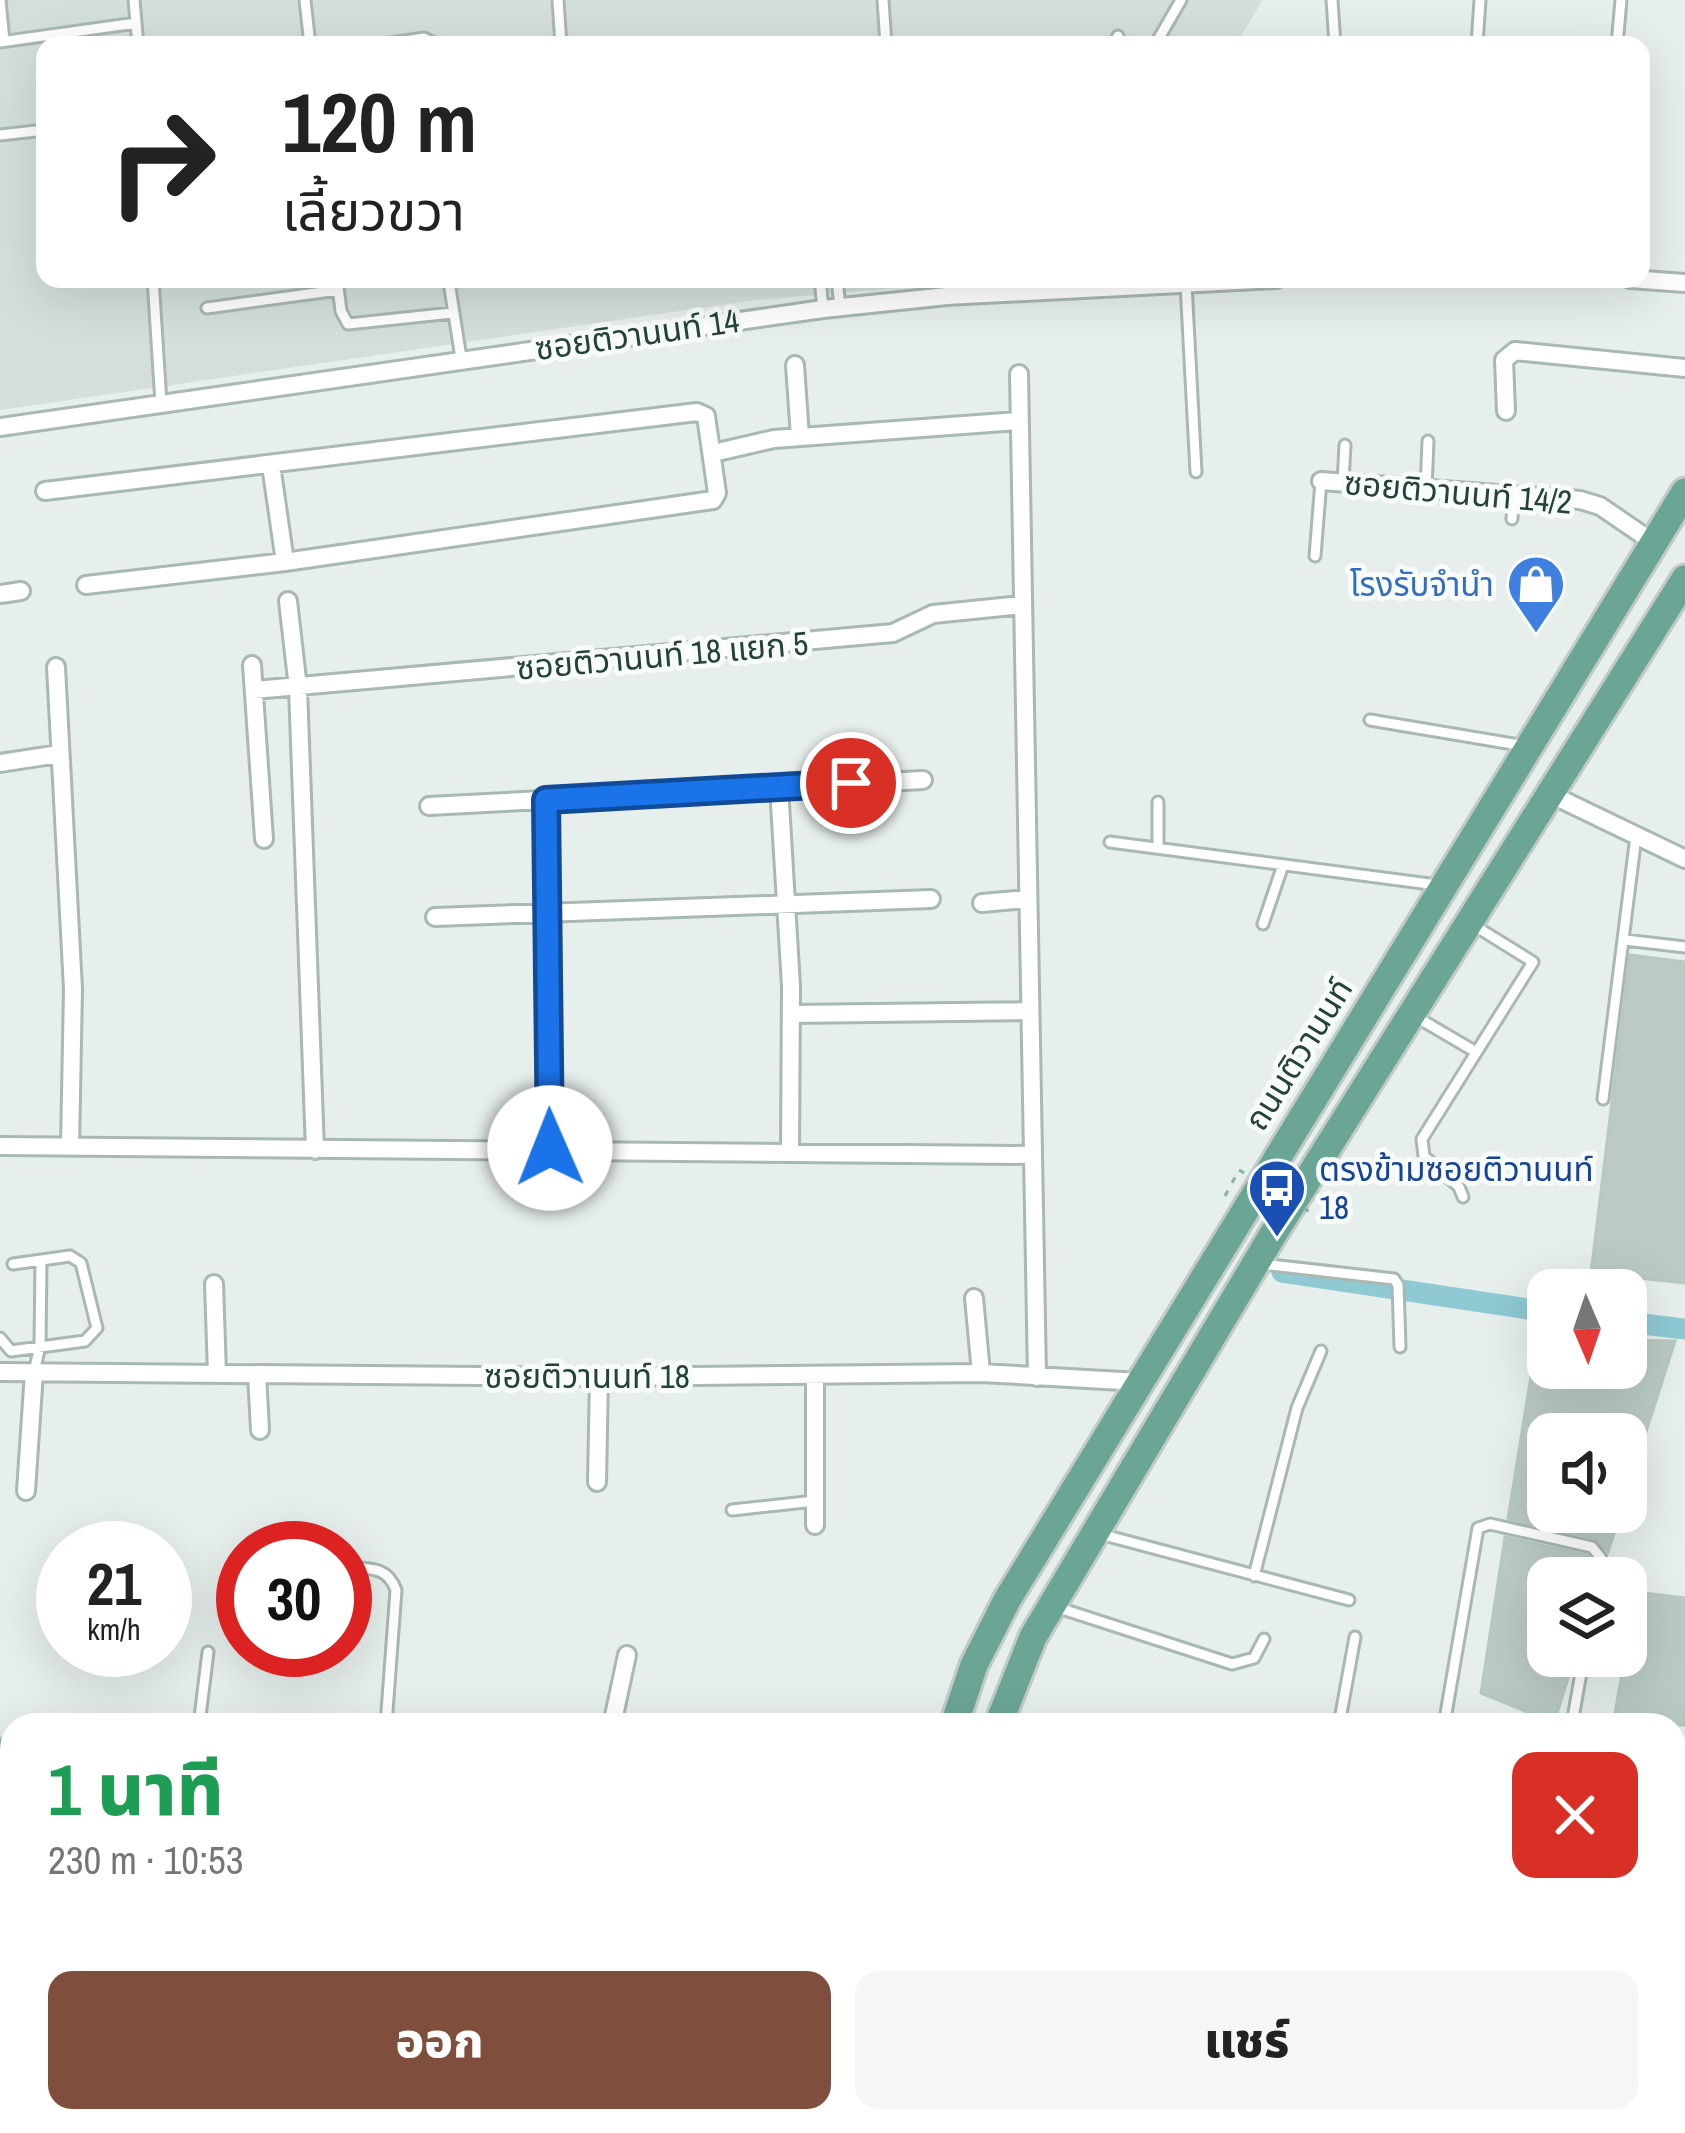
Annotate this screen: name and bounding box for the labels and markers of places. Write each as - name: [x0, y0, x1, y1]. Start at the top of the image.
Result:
- shop icon: โรงรับจำนำ: [1505, 553, 1567, 635]
- place label: โรงรับจำนำ: [1350, 562, 1494, 606]
- pin: [800, 732, 902, 834]
- place label: ตรงข้ามซอยติวานนท์ 18: [1319, 1147, 1594, 1229]
- bus stop icon: ตรงข้ามซอยติวานนท์ 18: [1246, 1157, 1308, 1239]

